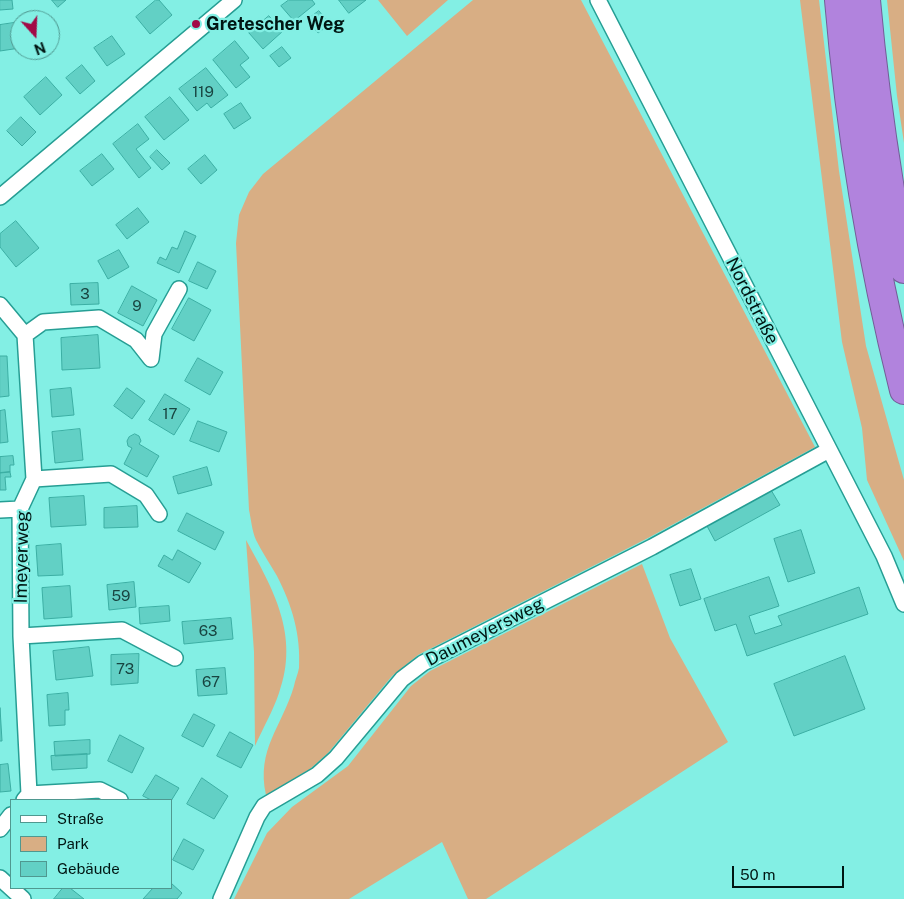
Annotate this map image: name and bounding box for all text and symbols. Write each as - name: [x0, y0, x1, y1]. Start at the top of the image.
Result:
- north arrow: [10, 10, 60, 60]
- place label: Gretescher Weg: [206, 13, 344, 35]
- marker: Gretescher Weg: [190, 18, 202, 30]
- text: N: [32, 39, 48, 58]
- house number: 119: [192, 83, 214, 101]
- street label: Nordstraße: [721, 254, 783, 348]
- house number: 3: [80, 285, 90, 303]
- house number: 9: [132, 297, 142, 315]
- house number: 17: [162, 405, 178, 423]
- street label: Imeyerweg: [10, 510, 34, 604]
- house number: 59: [112, 587, 130, 605]
- street label: Daumeyersweg: [422, 593, 548, 671]
- house number: 63: [199, 622, 217, 640]
- house number: 73: [116, 660, 134, 678]
- house number: 67: [202, 673, 220, 691]
- legend: [10, 799, 172, 889]
- text: Straße: [57, 810, 104, 827]
- text: Park: [57, 835, 89, 852]
- scale bar: [734, 856, 846, 888]
- text: Gebäude: [57, 860, 120, 877]
- text: 50 m: [740, 866, 775, 883]

